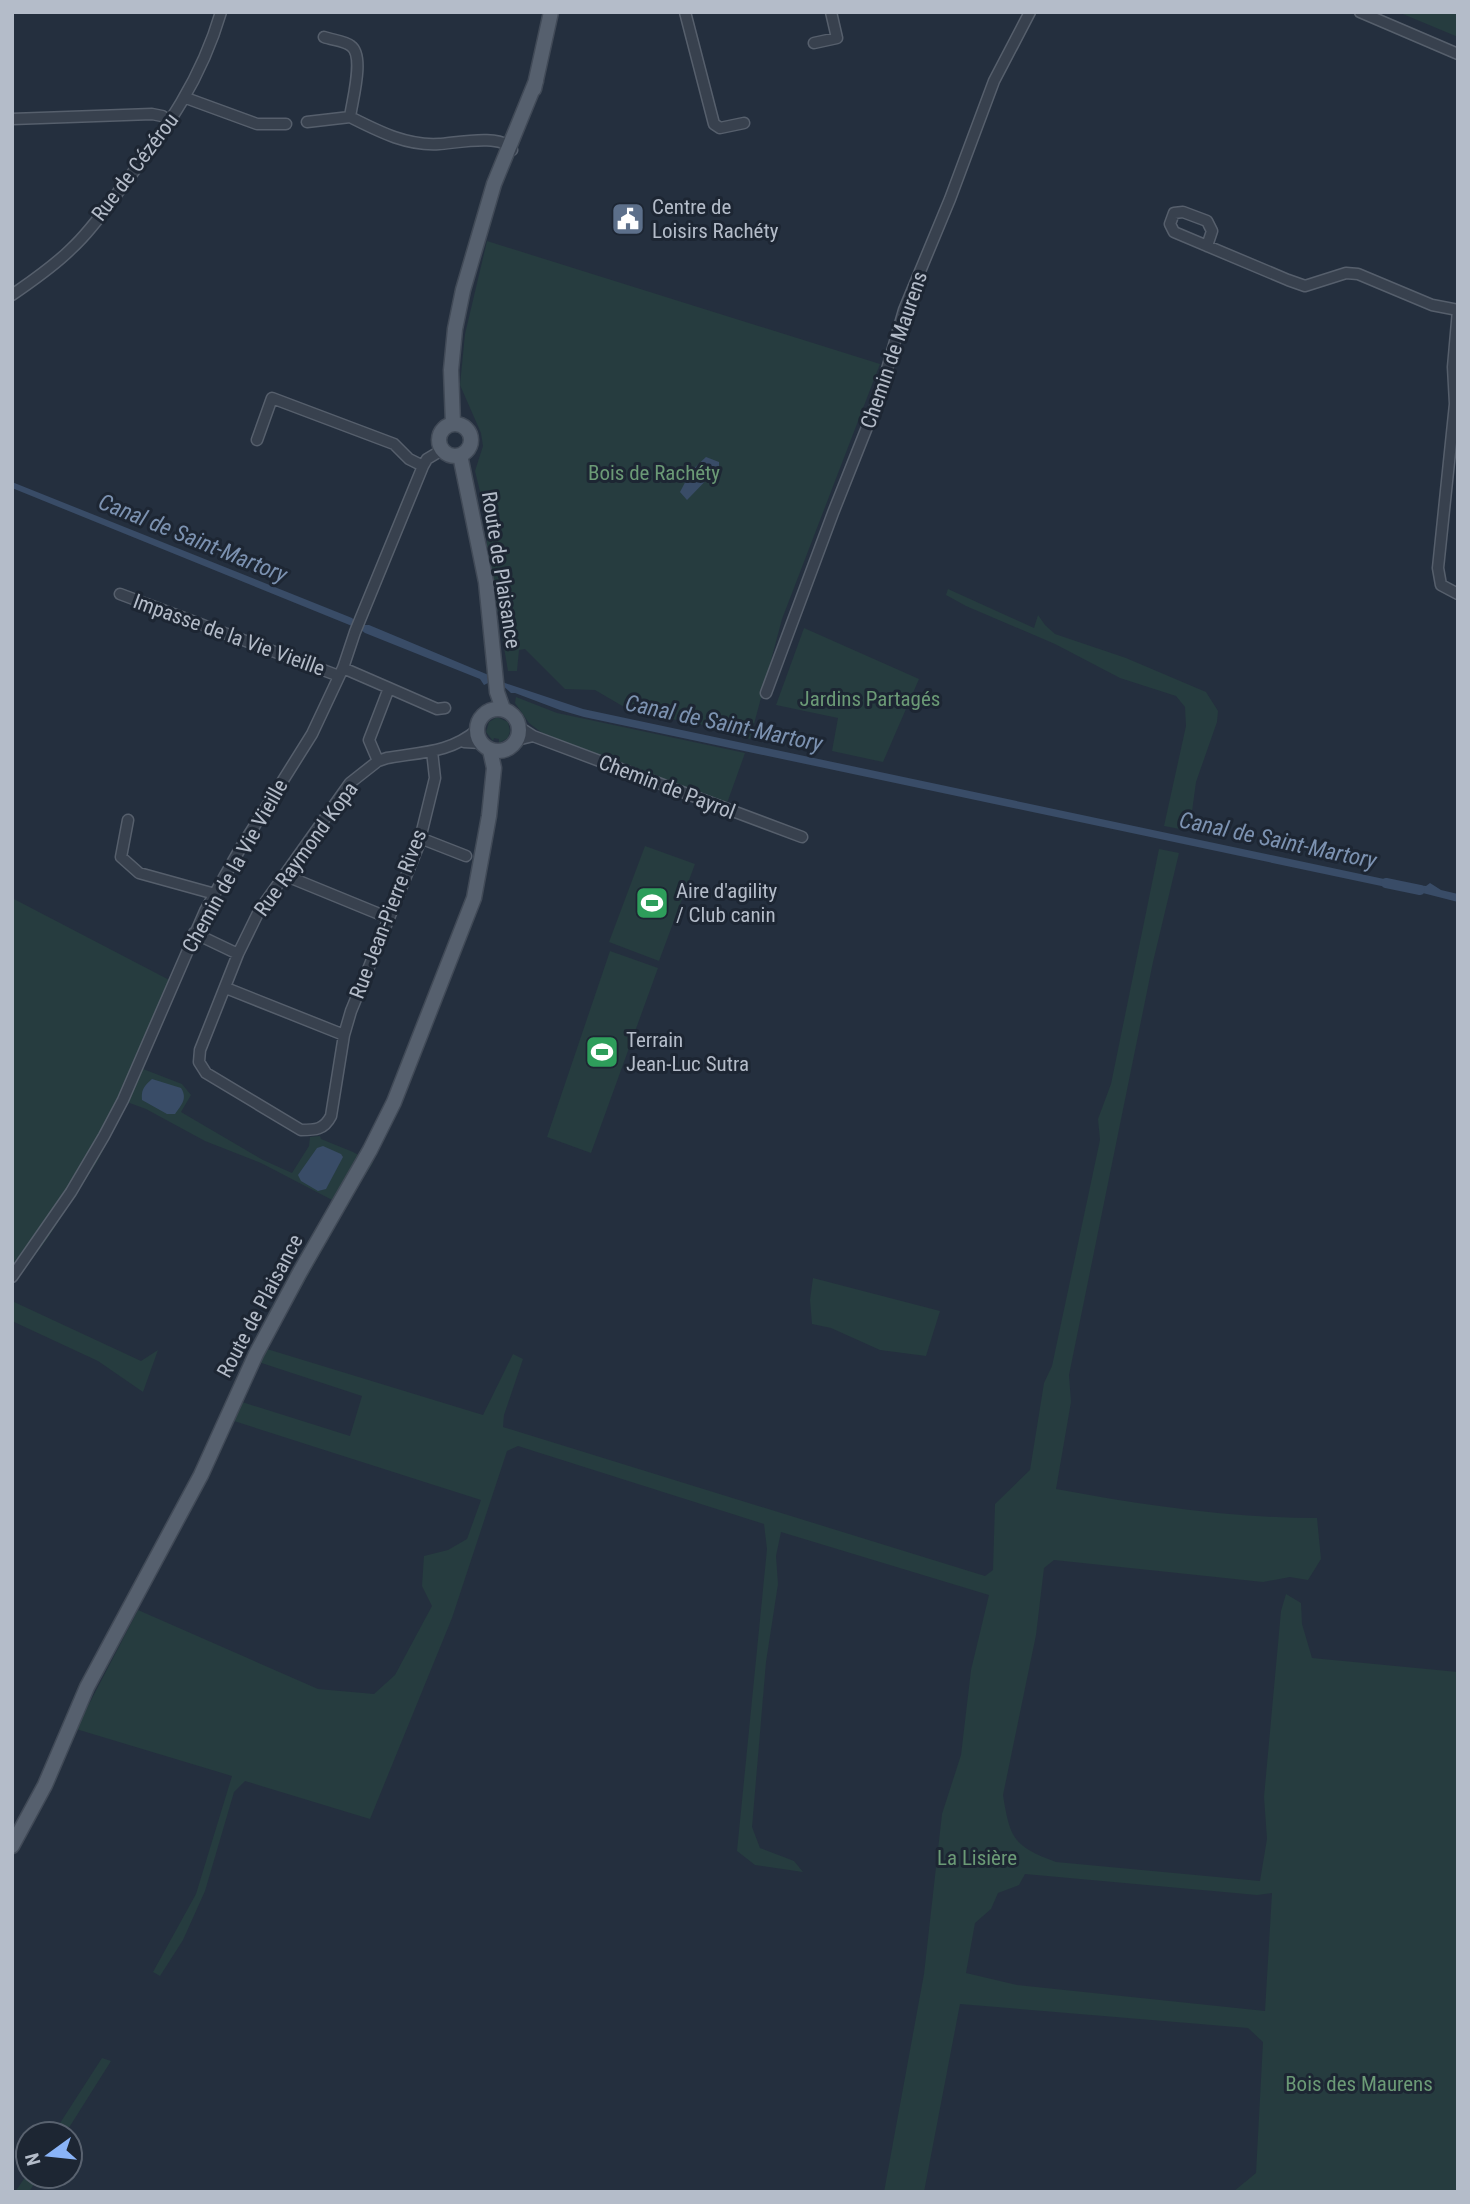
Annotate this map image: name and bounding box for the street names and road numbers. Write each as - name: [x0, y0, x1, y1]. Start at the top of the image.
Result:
- street label: Rue de Cézérou: [87, 108, 183, 226]
- street label: Chemin de Maurens: [856, 268, 932, 432]
- street label: Route de Plaisance: [477, 490, 525, 650]
- street label: Impasse de la Vie Vieille: [130, 589, 328, 681]
- street label: Chemin de Payrol: [595, 750, 739, 824]
- street label: Chemin de la Vie Vieille: [177, 775, 293, 957]
- street label: Rue Raymond Kopa: [249, 777, 363, 921]
- street label: Rue Jean-Pierre Rives: [345, 826, 431, 1002]
- street label: Route de Plaisance: [212, 1230, 308, 1382]

